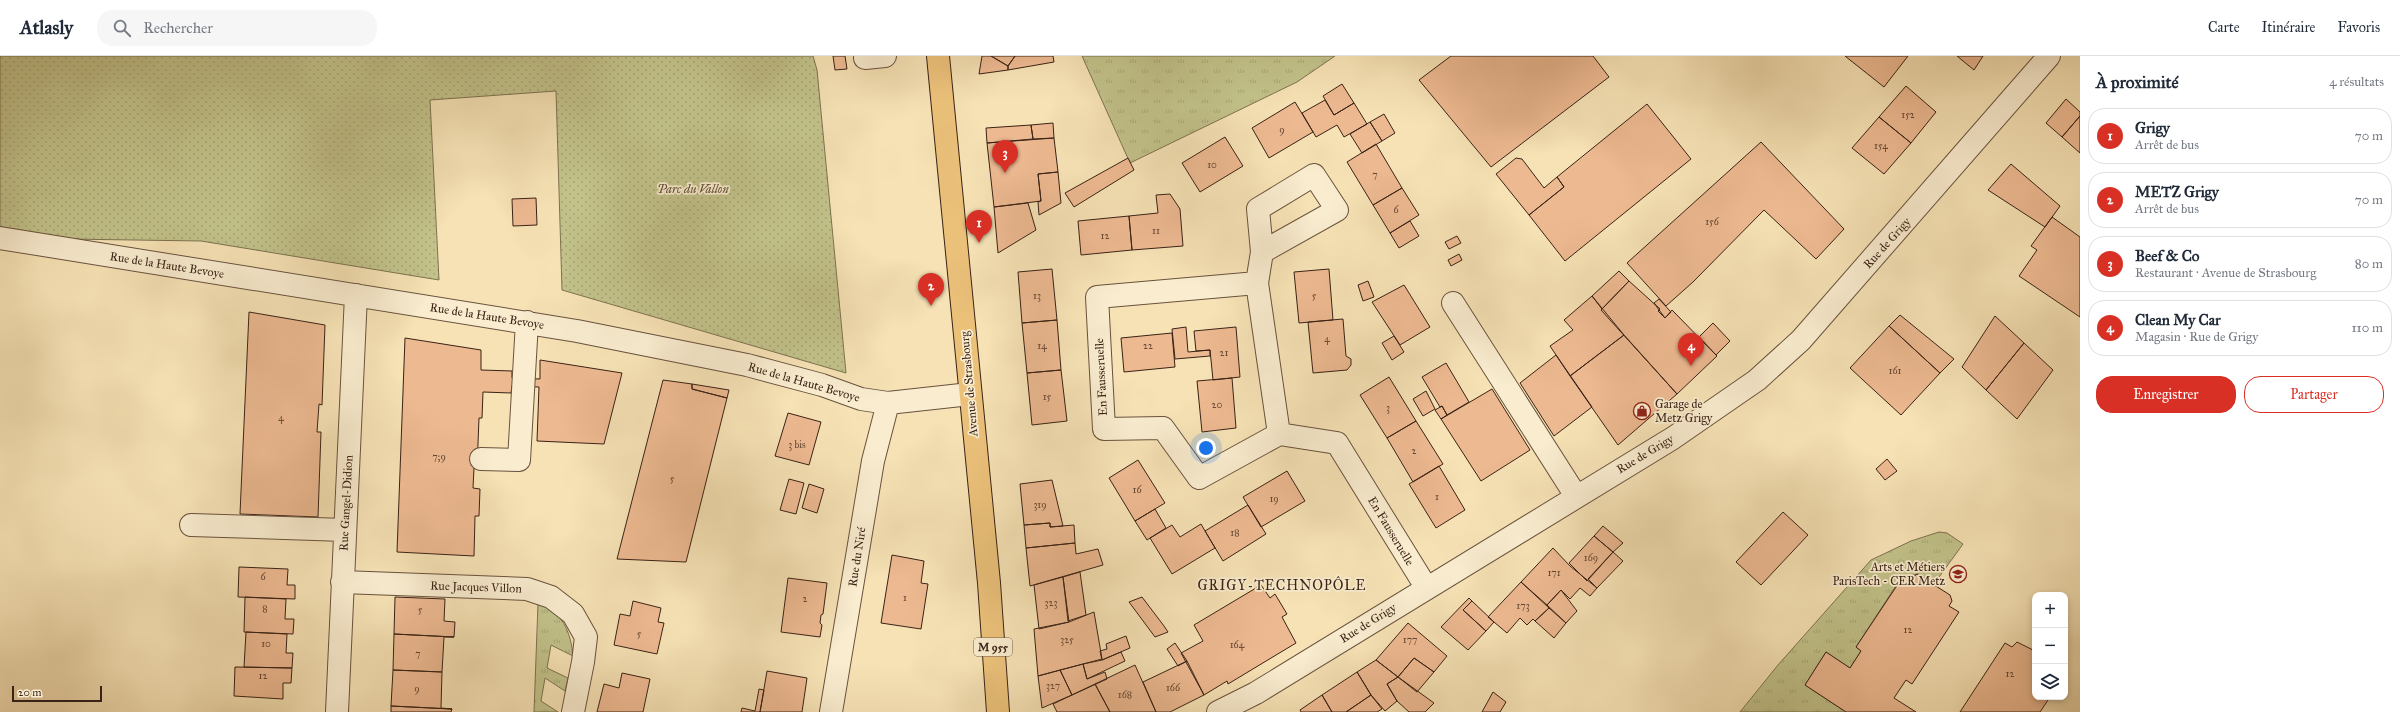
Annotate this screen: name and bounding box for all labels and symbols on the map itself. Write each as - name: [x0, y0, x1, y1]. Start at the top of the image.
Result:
- house number: 152: [1901, 109, 1915, 121]
- house number: 9: [1279, 124, 1285, 136]
- pin: 3: [992, 140, 1018, 173]
- house number: 154: [1874, 140, 1888, 152]
- house number: 10: [1207, 159, 1217, 171]
- house number: 7: [1372, 169, 1378, 181]
- park label: Parc du Vallon: [657, 182, 729, 196]
- house number: 6: [1393, 204, 1399, 216]
- pin: 1: [966, 210, 992, 243]
- street label: Rue de Grigy: [1860, 214, 1915, 272]
- house number: 156: [1705, 216, 1720, 228]
- house number: 11: [1152, 225, 1160, 237]
- house number: 12: [1101, 230, 1110, 242]
- street label: Rue de la Haute Bevoye: [109, 249, 225, 281]
- pin: 2: [918, 273, 944, 306]
- house number: 13: [1033, 290, 1041, 302]
- house number: 5: [1312, 290, 1317, 302]
- street label: Rue de la Haute Bevoye: [429, 300, 545, 332]
- street label: Avenue de Strasbourg: [957, 330, 982, 438]
- house number: 4: [1324, 333, 1330, 345]
- pin: 4: [1678, 333, 1704, 366]
- street label: En Fausseruelle: [1092, 338, 1110, 416]
- house number: 14: [1037, 340, 1047, 352]
- house number: 22: [1143, 340, 1153, 352]
- house number: 21: [1220, 347, 1228, 359]
- street label: Rue de la Haute Bevoye: [747, 359, 861, 405]
- house number: 161: [1889, 365, 1902, 377]
- house number: 15: [1043, 391, 1052, 403]
- place label: Garage de Metz Grigy: [1655, 397, 1713, 426]
- house number: 20: [1212, 399, 1223, 411]
- shop icon: Garage de Metz Grigy: [1632, 401, 1652, 421]
- house number: 3: [1386, 402, 1390, 414]
- house number: 4: [278, 412, 284, 424]
- street label: Rue de Grigy: [1614, 431, 1677, 477]
- your location: [1196, 438, 1216, 458]
- house number: 3 bis: [788, 439, 806, 451]
- house number: 2: [1412, 445, 1417, 457]
- house number: 7;9: [432, 451, 446, 463]
- street label: Rue Gangel-Didion: [336, 454, 357, 551]
- house number: 5: [670, 473, 675, 485]
- house number: 16: [1132, 484, 1142, 496]
- house number: 1: [1435, 491, 1439, 503]
- house number: 19: [1269, 493, 1279, 505]
- street label: En Fausseruelle: [1365, 494, 1417, 568]
- house number: 319: [1033, 499, 1047, 511]
- street label: Rue du Niré: [845, 526, 869, 588]
- house number: 18: [1230, 527, 1240, 539]
- house number: 169: [1584, 552, 1598, 564]
- place label: Arts et Métiers ParisTech - CER Metz: [1832, 560, 1945, 588]
- school or university icon: Arts et Métiers ParisTech - CER Metz: [1948, 564, 1968, 584]
- house number: 171: [1547, 567, 1561, 579]
- house number: 6: [260, 571, 266, 583]
- district label: GRIGY-TECHNOPÔLE: [1197, 576, 1367, 594]
- street label: Rue Jacques Villon: [430, 578, 523, 597]
- house number: 1: [903, 592, 907, 604]
- house number: 2: [803, 593, 808, 605]
- house number: 323: [1045, 597, 1057, 609]
- street label: Rue de Grigy: [1337, 600, 1400, 647]
- house number: 173: [1516, 600, 1530, 612]
- house number: 8: [262, 603, 268, 615]
- house number: 5: [418, 604, 423, 616]
- house number: 12: [1904, 624, 1913, 636]
- house number: 5: [637, 628, 642, 640]
- house number: 325: [1060, 634, 1074, 646]
- house number: 177: [1403, 634, 1417, 646]
- house number: 10: [261, 638, 271, 650]
- road number: M 955: [974, 638, 1012, 656]
- house number: 164: [1230, 639, 1245, 651]
- house number: 7: [415, 648, 421, 660]
- house number: 12: [2006, 668, 2015, 680]
- house number: 12: [259, 670, 268, 682]
- house number: 327: [1046, 680, 1060, 692]
- house number: 166: [1166, 682, 1181, 694]
- house number: 9: [414, 683, 420, 695]
- scale bar: [12, 684, 102, 703]
- house number: 168: [1118, 689, 1132, 701]

